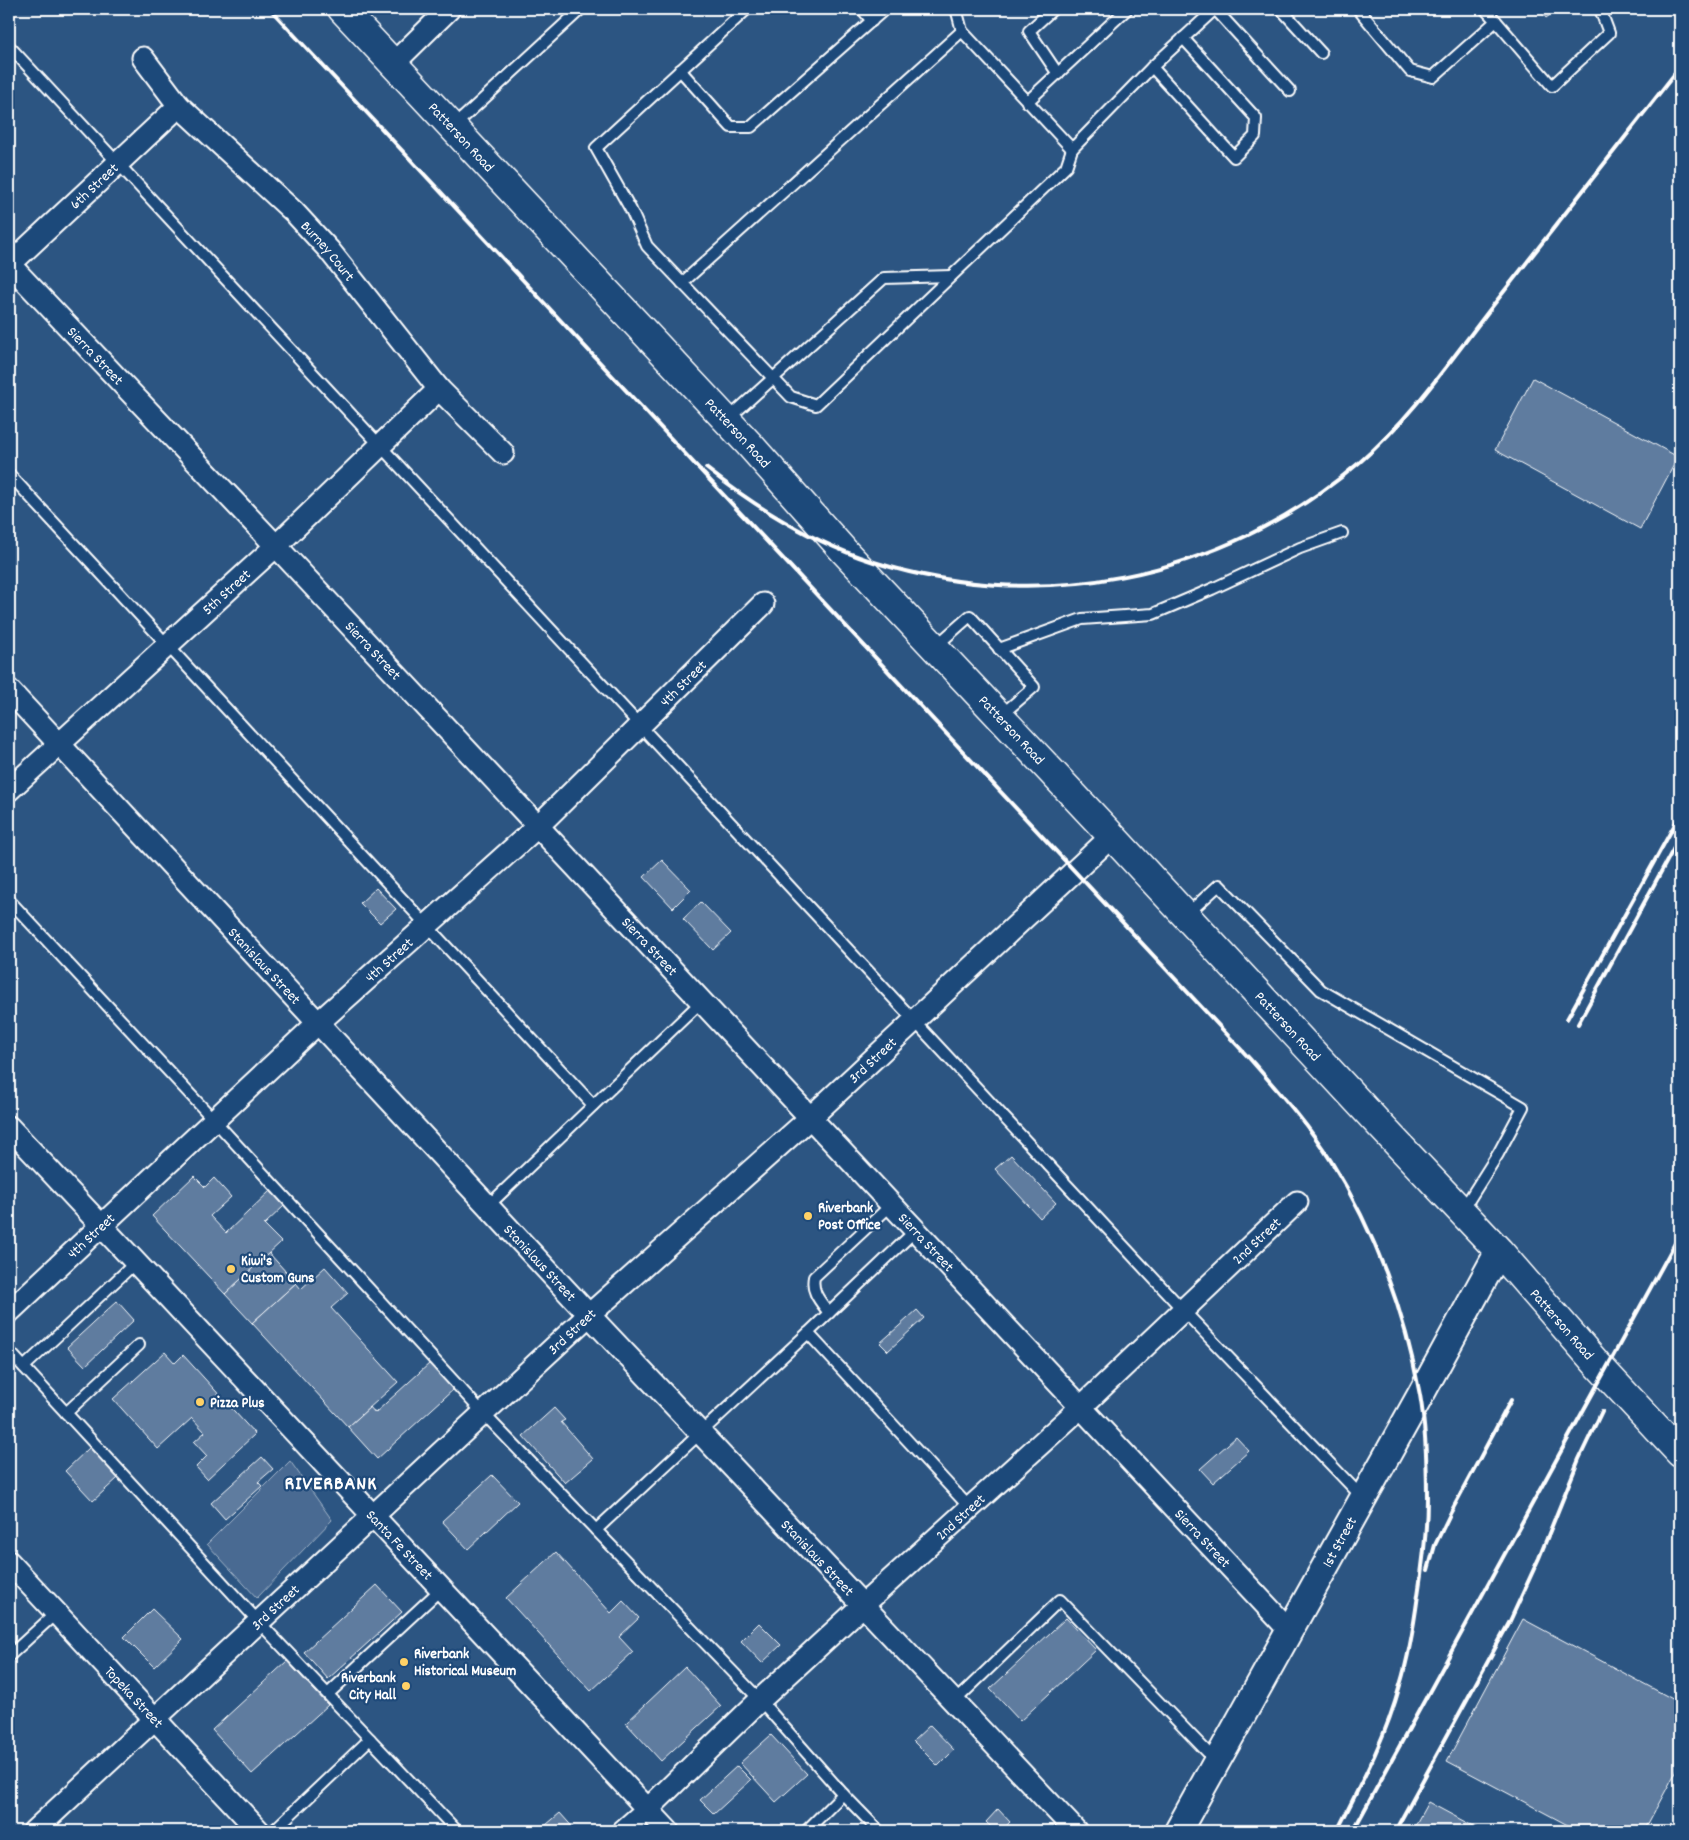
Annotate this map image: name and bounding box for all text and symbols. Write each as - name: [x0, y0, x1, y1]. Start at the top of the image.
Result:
- street label: Patterson Road: [422, 98, 498, 178]
- street label: 6th Street: [66, 158, 125, 216]
- street label: Burney Court: [294, 217, 359, 287]
- street label: Sierra Street: [61, 322, 128, 392]
- street label: Patterson Road: [698, 394, 775, 474]
- street label: 5th Street: [198, 565, 257, 621]
- street label: Sierra Street: [339, 617, 406, 687]
- street label: 4th Street: [656, 656, 713, 713]
- street label: Patterson Road: [972, 691, 1049, 771]
- street label: Sierra Street: [615, 913, 682, 982]
- street label: Stanislaus Street: [222, 923, 305, 1011]
- street label: 4th Street: [361, 933, 420, 989]
- street label: Patterson Road: [1248, 987, 1325, 1067]
- street label: 3rd Street: [844, 1033, 903, 1090]
- place label: Riverbank Post Office: [818, 1198, 881, 1237]
- street label: 4th Street: [63, 1209, 121, 1265]
- street label: Sierra Street: [892, 1209, 959, 1278]
- marker: Riverbank Post Office: [802, 1210, 814, 1222]
- street label: 2nd Street: [1228, 1213, 1288, 1271]
- street label: Stanislaus Street: [497, 1220, 581, 1308]
- place label: Kiwi's Custom Guns: [241, 1251, 314, 1290]
- marker: Kiwi's Custom Guns: [225, 1263, 237, 1275]
- street label: Patterson Road: [1523, 1285, 1598, 1366]
- street label: 3rd Street: [544, 1304, 602, 1361]
- place label: Pizza Plus: [210, 1393, 265, 1415]
- marker: Pizza Plus: [194, 1396, 206, 1408]
- district label: RIVERBANK: [285, 1471, 377, 1499]
- street label: 2nd Street: [932, 1489, 992, 1547]
- street label: Sierra Street: [1168, 1505, 1235, 1574]
- street label: Santa Fe Street: [360, 1506, 437, 1587]
- street label: 1st Street: [1318, 1513, 1364, 1572]
- street label: Stanislaus Street: [775, 1515, 858, 1603]
- street label: 3rd Street: [247, 1580, 306, 1637]
- place label: Riverbank Historical Museum: [414, 1644, 516, 1683]
- marker: Riverbank Historical Museum: [398, 1656, 410, 1668]
- street label: Topeka Street: [98, 1662, 168, 1735]
- place label: Riverbank City Hall: [341, 1668, 396, 1707]
- marker: Riverbank City Hall: [400, 1680, 412, 1692]

